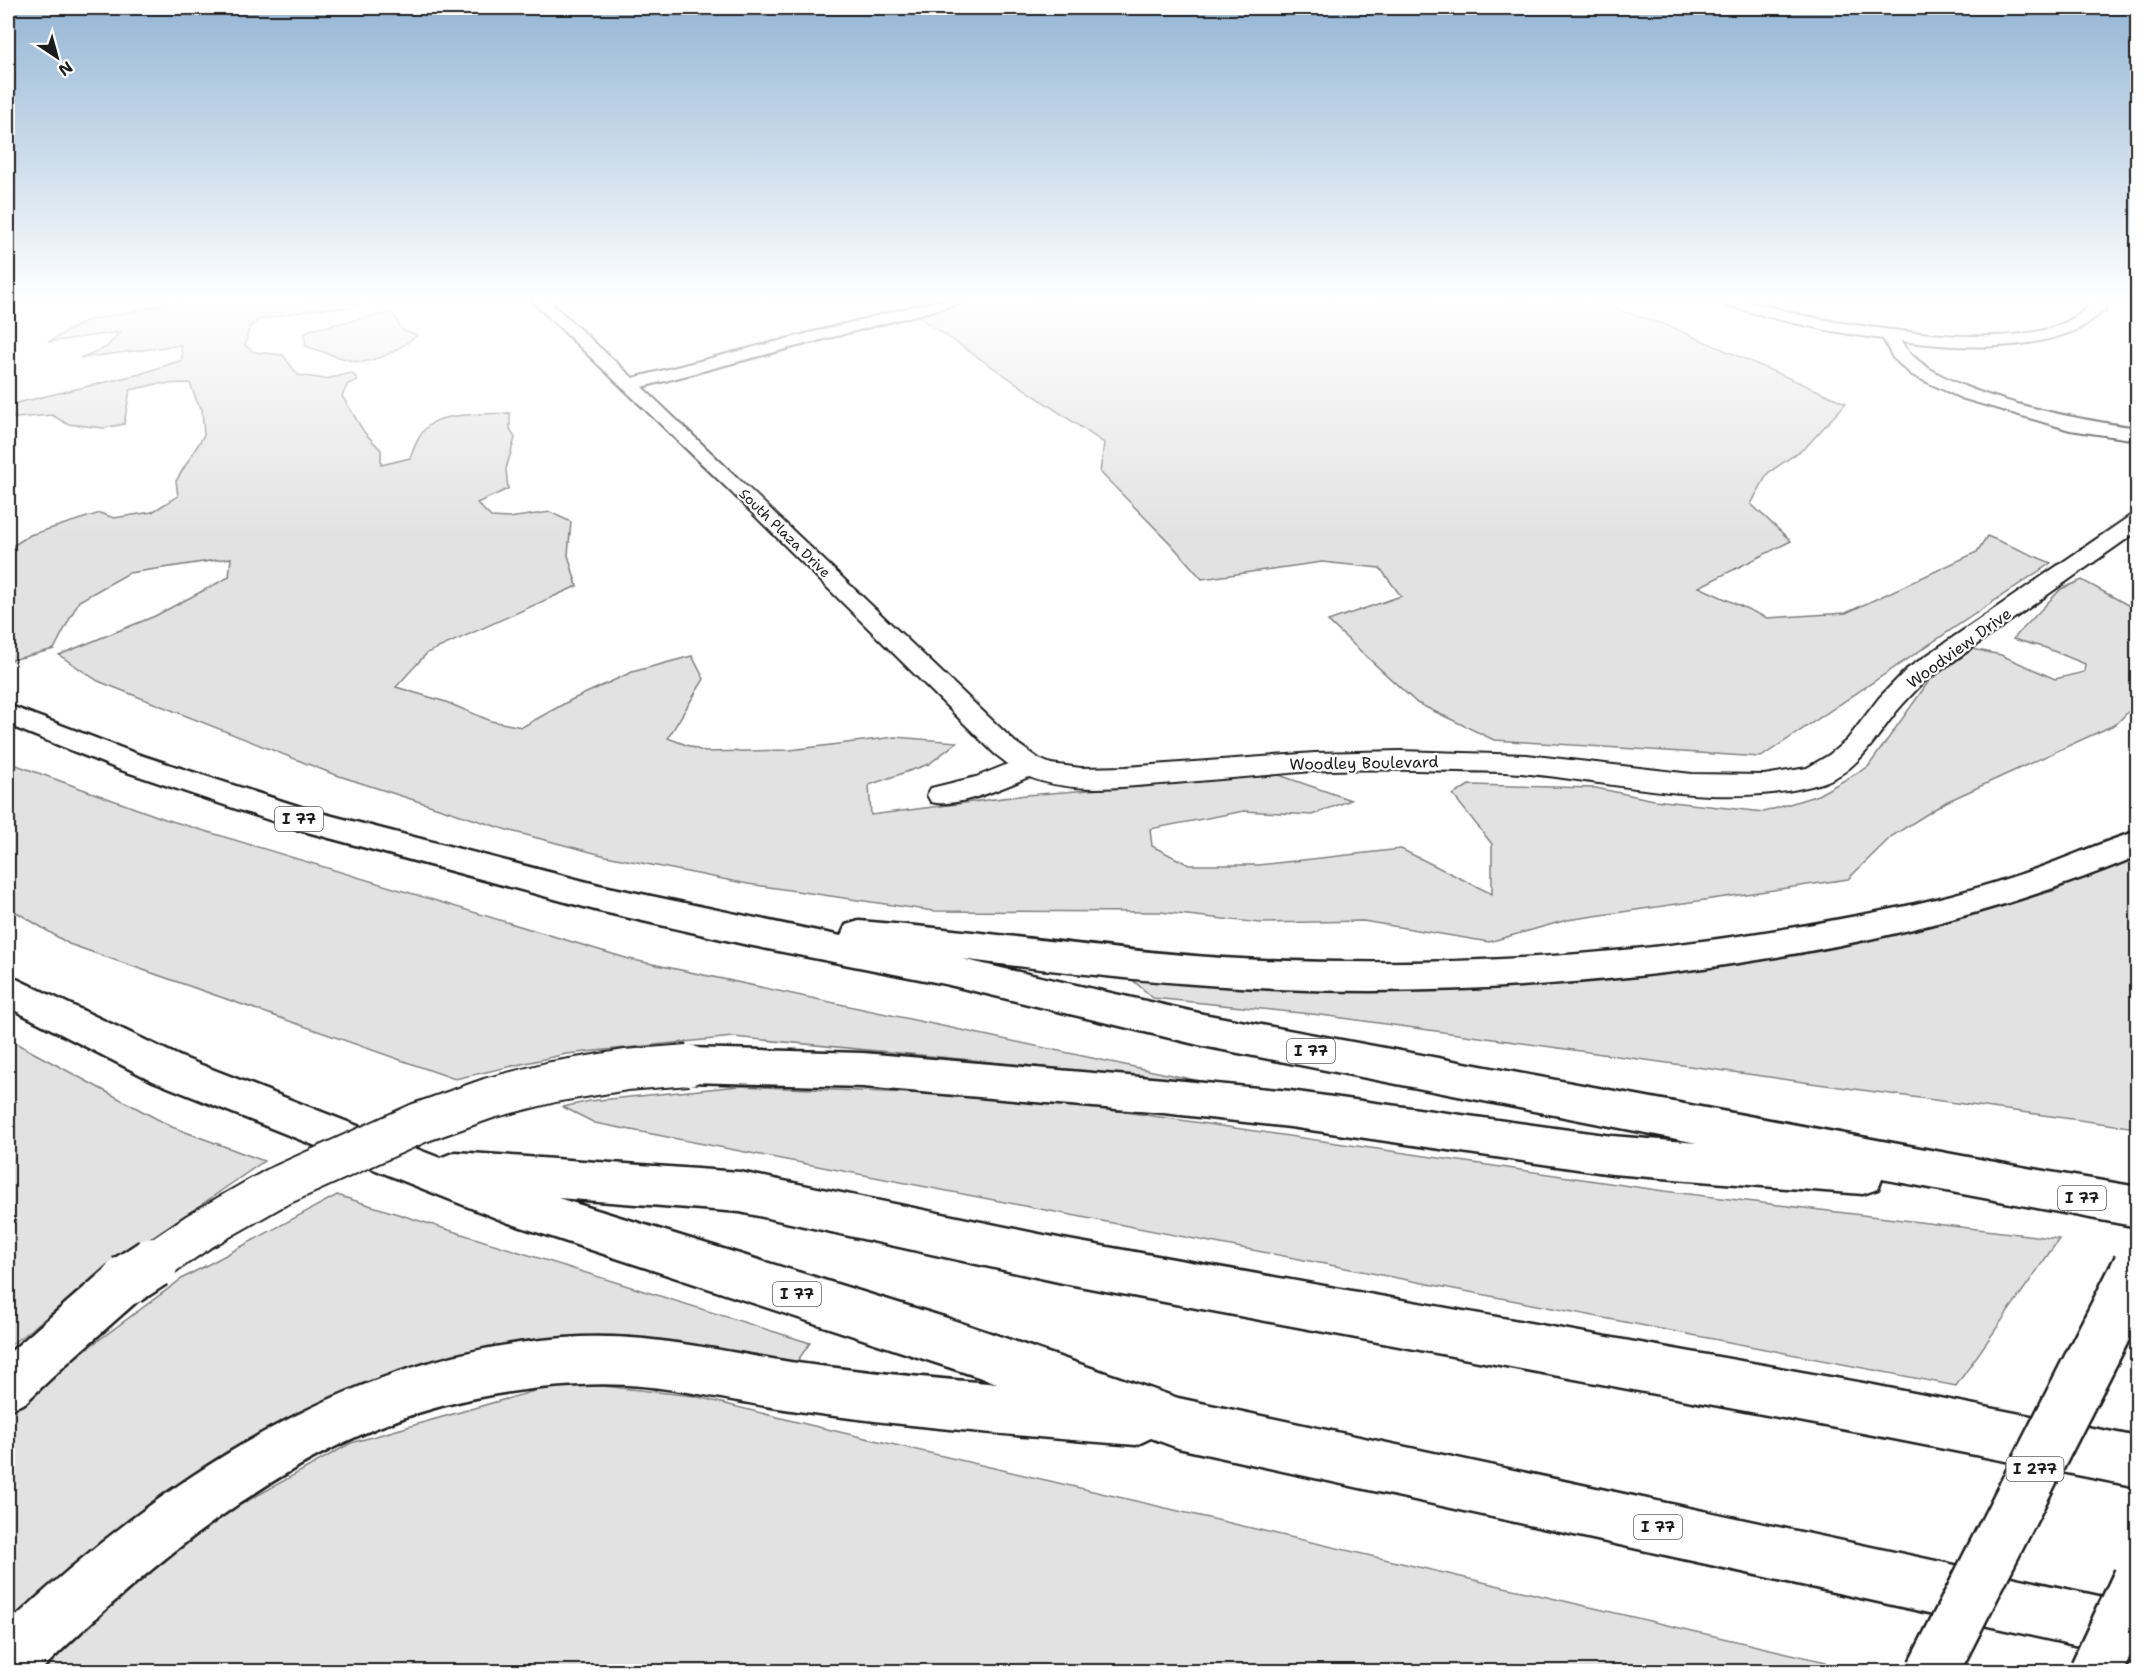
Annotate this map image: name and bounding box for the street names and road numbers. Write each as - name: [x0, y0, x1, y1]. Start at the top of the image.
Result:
- street label: South Plaza Drive: [735, 485, 835, 581]
- street label: Woodview Drive: [1903, 603, 2015, 693]
- street label: Woodley Boulevard: [1289, 751, 1439, 775]
- road number: I 77: [275, 807, 323, 831]
- road number: I 77: [1287, 1039, 1335, 1063]
- road number: I 77: [2058, 1186, 2106, 1210]
- road number: I 77: [773, 1282, 821, 1306]
- road number: I 277: [2006, 1457, 2064, 1481]
- road number: I 77: [1634, 1515, 1682, 1539]

